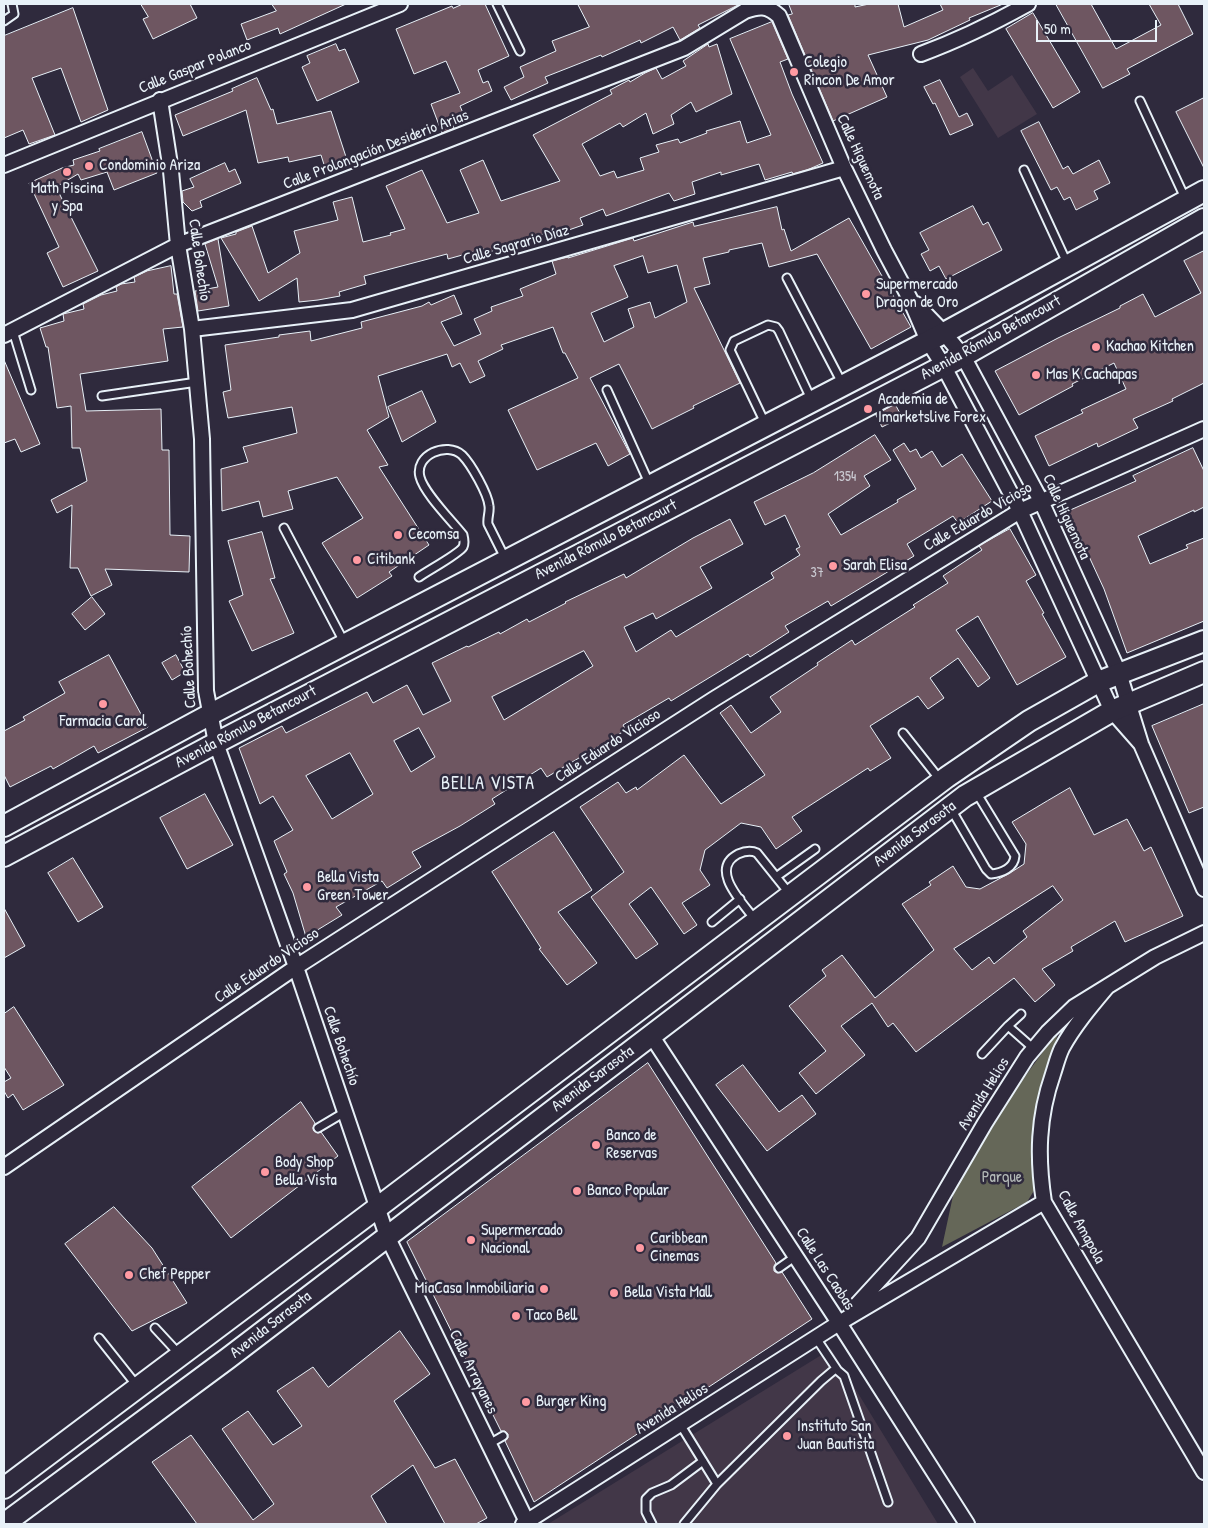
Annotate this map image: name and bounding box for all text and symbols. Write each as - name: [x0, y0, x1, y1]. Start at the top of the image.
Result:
- scale bar: [1038, 10, 1159, 42]
- text: 50 m: [1044, 18, 1071, 39]
- street label: Calle Gaspar Polanco: [136, 36, 254, 98]
- place label: Colegio Rincon De Amor: [804, 53, 895, 91]
- marker: Colegio Rincon De Amor: [788, 66, 800, 78]
- street label: Calle Prolongación Desiderio Arias: [281, 106, 471, 194]
- street label: Calle Higuemota: [832, 111, 888, 203]
- place label: Condominio Ariza: [99, 156, 200, 176]
- marker: Condominio Ariza: [83, 160, 95, 172]
- marker: Math Piscina y Spa: [61, 166, 73, 178]
- place label: Math Piscina y Spa: [31, 179, 103, 217]
- street label: Calle Bohechío: [184, 218, 214, 302]
- street label: Calle Sagrario Díaz: [461, 221, 571, 269]
- place label: Supermercado Dragon de Oro: [876, 275, 958, 313]
- marker: Supermercado Dragon de Oro: [860, 288, 872, 300]
- street label: Avenida Rómulo Betancourt: [918, 292, 1064, 384]
- place label: Kachao Kitchen: [1106, 337, 1194, 357]
- marker: Kachao Kitchen: [1090, 341, 1102, 353]
- place label: Mas K Cachapas: [1046, 365, 1137, 385]
- marker: Mas K Cachapas: [1030, 369, 1042, 381]
- place label: Academia de Imarketslive Forex: [878, 390, 986, 428]
- marker: Academia de Imarketslive Forex: [862, 403, 874, 415]
- house number: 1354: [834, 469, 856, 485]
- street label: Calle Higuemota: [1038, 471, 1094, 563]
- street label: Calle Eduardo Vicioso: [920, 478, 1036, 556]
- street label: Avenida Rómulo Betancourt: [532, 496, 680, 584]
- place label: Cecomsa: [408, 525, 459, 545]
- marker: Cecomsa: [392, 529, 404, 541]
- place label: Citibank: [367, 550, 415, 570]
- marker: Citibank: [351, 554, 363, 566]
- place label: Sarah Elisa: [843, 556, 907, 576]
- marker: Sarah Elisa: [827, 560, 839, 572]
- house number: 37: [810, 565, 824, 581]
- street label: Calle Bohechío: [177, 625, 201, 709]
- street label: Avenida Rómulo Betancourt: [172, 682, 320, 772]
- marker: Farmacia Carol: [97, 698, 109, 710]
- street label: Calle Eduardo Vicioso: [552, 705, 664, 787]
- place label: Farmacia Carol: [59, 712, 147, 732]
- district label: BELLA VISTA: [440, 773, 536, 795]
- street label: Avenida Sarasota: [870, 797, 960, 871]
- place label: Bella Vista Green Tower: [317, 868, 388, 906]
- marker: Bella Vista Green Tower: [301, 881, 313, 893]
- street label: Calle Eduardo Vicioso: [211, 924, 323, 1008]
- street label: Calle Bohechío: [318, 1004, 364, 1088]
- street label: Avenida Sarasota: [548, 1042, 638, 1116]
- street label: Avenida Helios: [954, 1054, 1014, 1134]
- place label: Banco de Reservas: [606, 1126, 657, 1164]
- marker: Banco de Reservas: [590, 1139, 602, 1151]
- place label: Body Shop Bella Vista: [275, 1153, 337, 1191]
- marker: Body Shop Bella Vista: [259, 1166, 271, 1178]
- park label: Parque: [982, 1168, 1022, 1188]
- place label: Banco Popular: [587, 1181, 669, 1201]
- marker: Banco Popular: [571, 1185, 583, 1197]
- street label: Calle Amapola: [1053, 1187, 1109, 1267]
- place label: Supermercado Nacional: [481, 1221, 563, 1259]
- street label: Calle Las Caobas: [791, 1224, 859, 1314]
- place label: Caribbean Cinemas: [650, 1229, 708, 1267]
- marker: Supermercado Nacional: [465, 1234, 477, 1246]
- marker: Caribbean Cinemas: [634, 1242, 646, 1254]
- place label: Chef Pepper: [139, 1265, 211, 1285]
- marker: Chef Pepper: [123, 1269, 135, 1281]
- place label: MiaCasa Inmobiliaria: [415, 1279, 534, 1299]
- marker: MiaCasa Inmobiliaria: [538, 1283, 550, 1295]
- place label: Bella Vista Mall: [624, 1283, 712, 1303]
- street label: Avenida Sarasota: [226, 1287, 316, 1363]
- marker: Bella Vista Mall: [608, 1287, 620, 1299]
- place label: Taco Bell: [526, 1306, 577, 1326]
- marker: Taco Bell: [510, 1310, 522, 1322]
- street label: Calle Arrayanes: [444, 1327, 502, 1417]
- street label: Avenida Helios: [632, 1379, 712, 1439]
- place label: Burger King: [536, 1392, 606, 1412]
- marker: Burger King: [520, 1396, 532, 1408]
- place label: Instituto San Juan Bautista: [797, 1417, 874, 1455]
- marker: Instituto San Juan Bautista: [781, 1430, 793, 1442]

